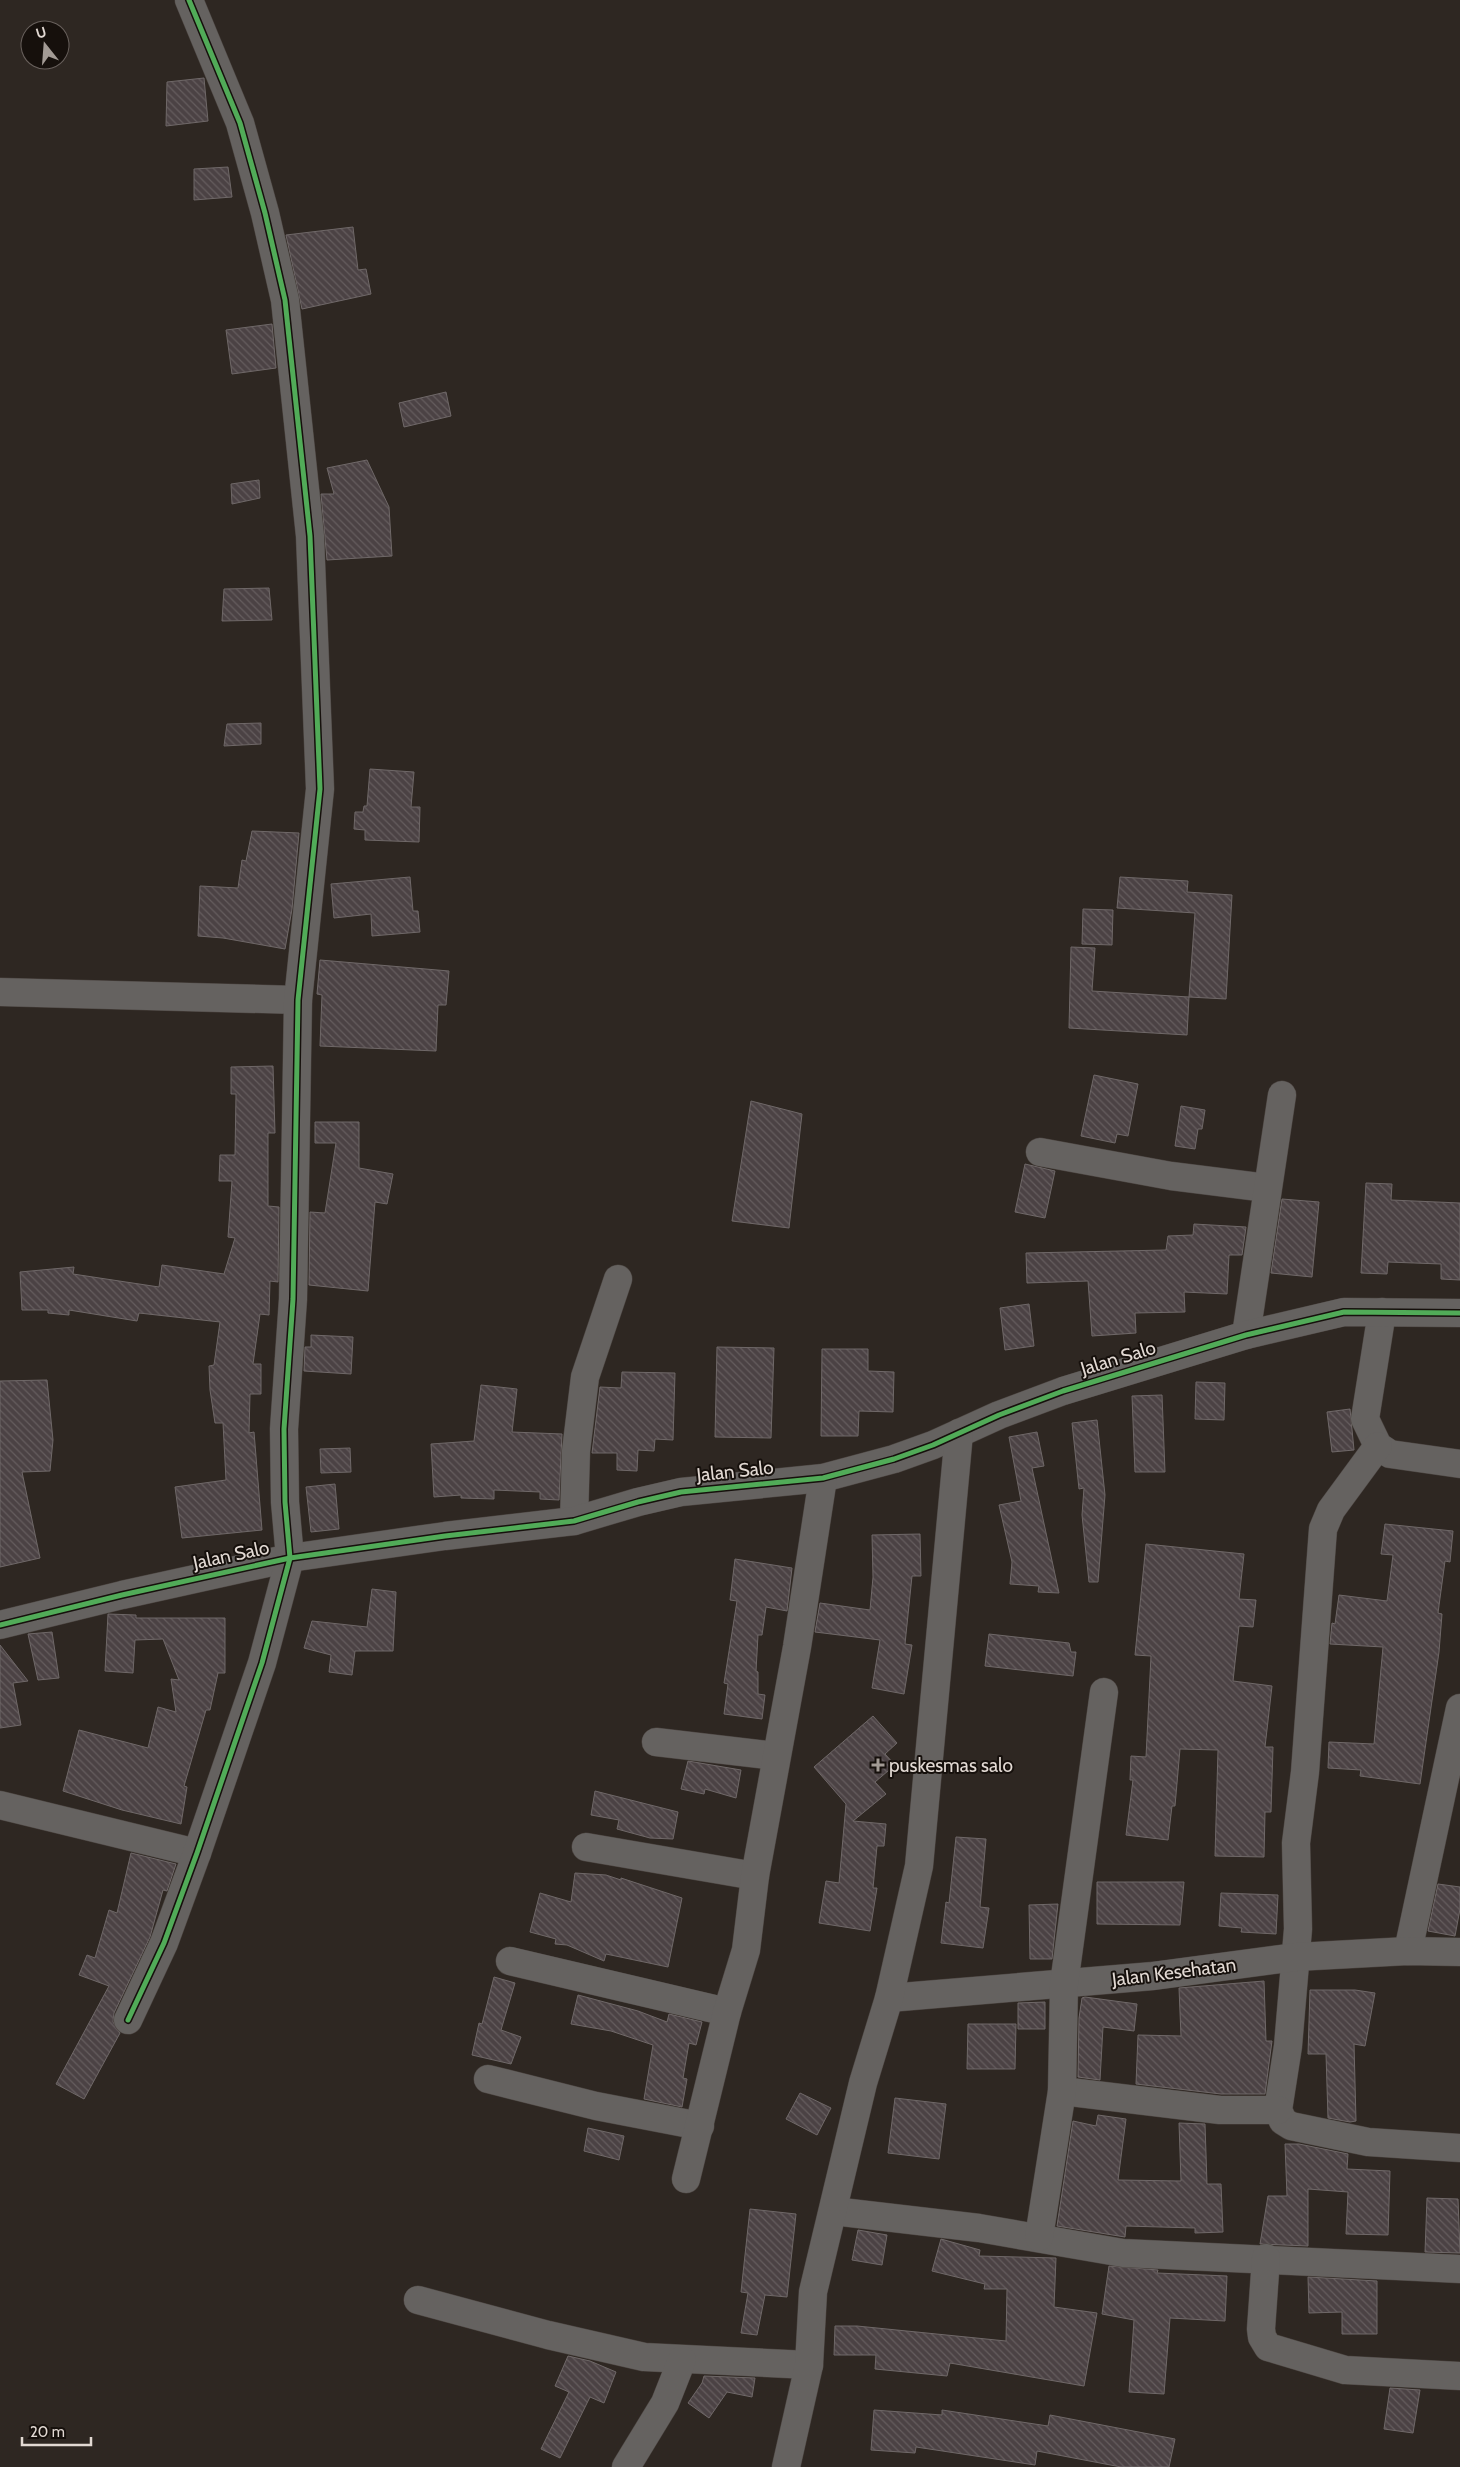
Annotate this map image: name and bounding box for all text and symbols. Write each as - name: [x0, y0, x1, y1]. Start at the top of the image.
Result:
- north arrow: [20, 20, 70, 70]
- text: U: [34, 22, 49, 43]
- street label: Jalan Salo: [1077, 1336, 1158, 1381]
- street label: Jalan Salo: [694, 1456, 775, 1487]
- street label: Jalan Salo: [190, 1536, 271, 1574]
- place label: puskesmas salo: [889, 1754, 1013, 1777]
- marker: puskesmas salo: [871, 1758, 885, 1772]
- street label: Jalan Kesehatan: [1110, 1953, 1237, 1991]
- scale bar: [22, 2414, 91, 2446]
- text: 20 m: [30, 2423, 65, 2441]

